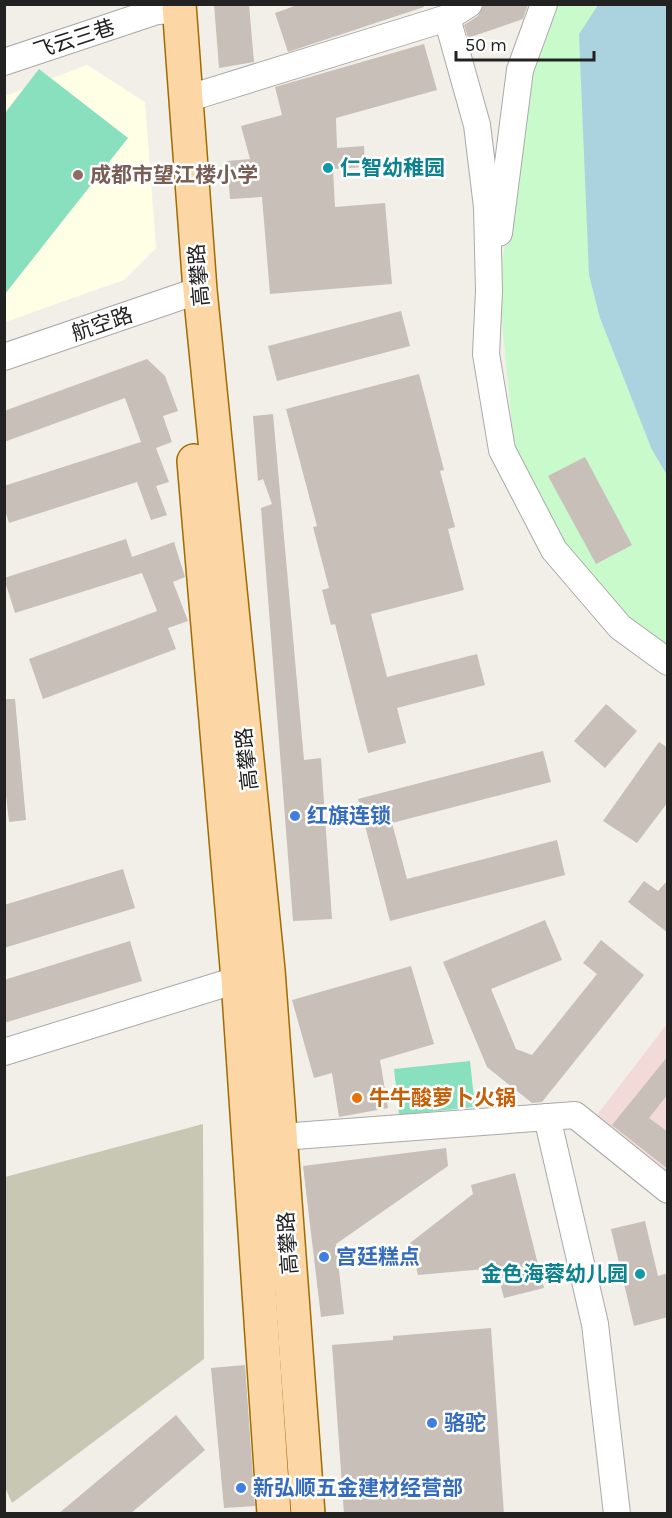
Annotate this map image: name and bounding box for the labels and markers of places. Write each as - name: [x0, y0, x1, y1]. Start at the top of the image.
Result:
- place label: 仁智幼稚园: [340, 156, 445, 180]
- marker: 仁智幼稚园: [321, 161, 335, 175]
- place label: 成都市望江楼小学: [90, 163, 258, 187]
- marker: 成都市望江楼小学: [71, 168, 85, 182]
- place label: 红旗连锁: [307, 804, 391, 828]
- marker: 红旗连锁: [288, 809, 302, 823]
- place label: 牛牛酸萝卜火锅: [369, 1086, 516, 1110]
- marker: 牛牛酸萝卜火锅: [350, 1091, 364, 1105]
- place label: 宫廷糕点: [336, 1245, 420, 1269]
- marker: 宫廷糕点: [317, 1250, 331, 1264]
- place label: 金色海蓉幼儿园: [481, 1262, 628, 1286]
- marker: 金色海蓉幼儿园: [633, 1267, 647, 1281]
- place label: 骆驼: [444, 1411, 486, 1435]
- marker: 骆驼: [425, 1416, 439, 1430]
- place label: 新弘顺五金建材经营部: [253, 1476, 463, 1500]
- marker: 新弘顺五金建材经营部: [234, 1481, 248, 1495]

